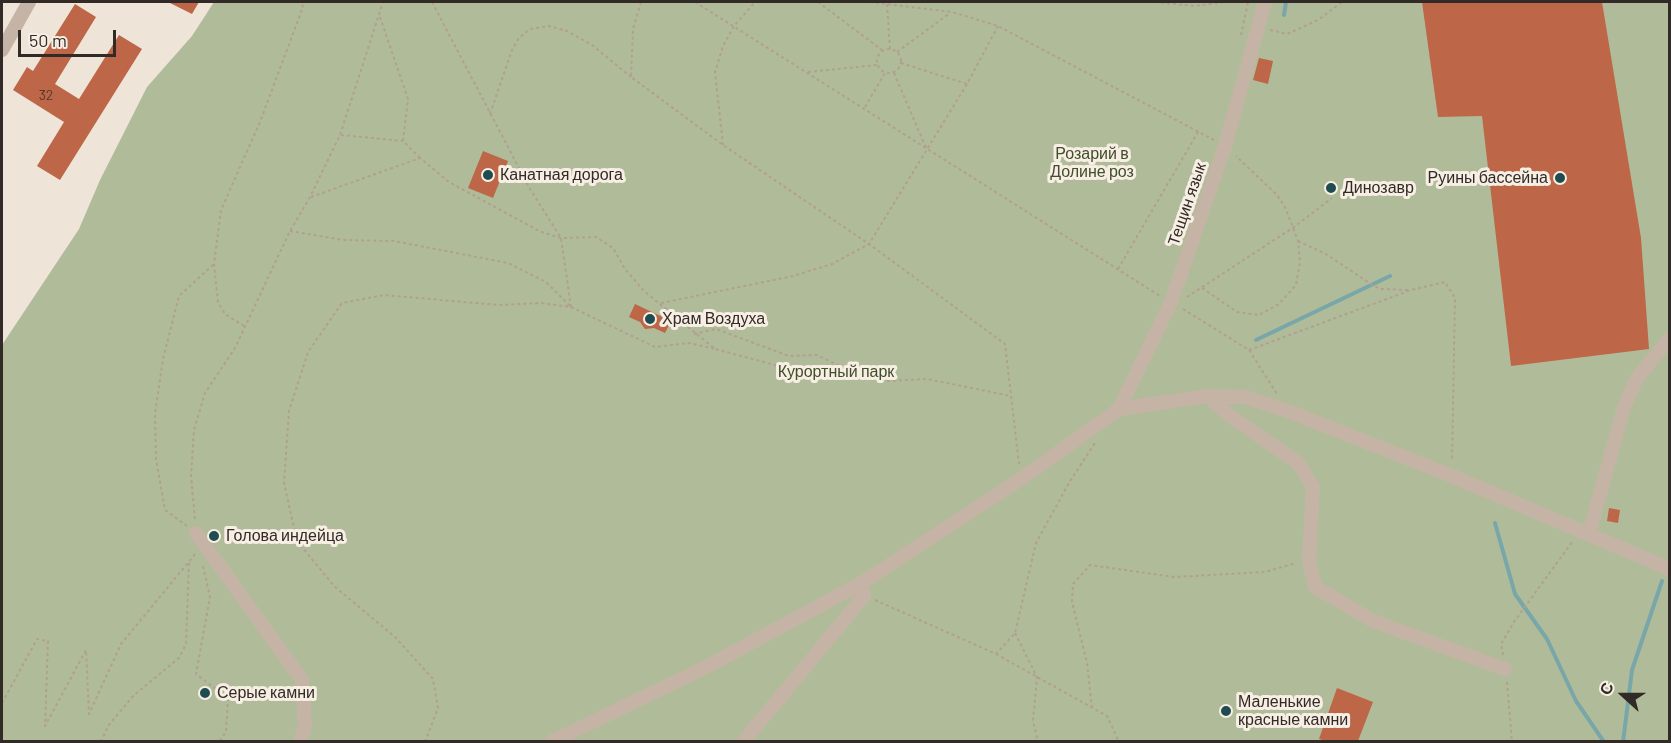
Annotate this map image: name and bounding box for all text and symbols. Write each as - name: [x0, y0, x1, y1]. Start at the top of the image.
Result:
- scale bar: [21, 18, 118, 56]
- text: 50 m: [29, 29, 67, 51]
- house number: 32: [39, 87, 53, 103]
- park label: Розарий в Долине роз: [1050, 144, 1134, 182]
- street label: Тещин язык: [1164, 160, 1210, 248]
- place label: Канатная дорога: [500, 165, 623, 185]
- marker: Канатная дорога: [481, 168, 495, 182]
- place label: Руины бассейна: [1428, 168, 1548, 188]
- marker: Руины бассейна: [1553, 171, 1567, 185]
- place label: Динозавр: [1343, 178, 1414, 198]
- marker: Динозавр: [1324, 181, 1338, 195]
- place label: Храм Воздуха: [662, 309, 765, 329]
- marker: Храм Воздуха: [643, 312, 657, 326]
- park label: Курортный парк: [778, 362, 894, 382]
- place label: Голова индейца: [226, 526, 344, 546]
- marker: Голова индейца: [207, 529, 221, 543]
- north arrow: [1593, 665, 1653, 725]
- text: С: [1595, 680, 1617, 697]
- place label: Серые камни: [217, 683, 315, 703]
- marker: Серые камни: [198, 686, 212, 700]
- place label: Маленькие красные камни: [1238, 692, 1348, 730]
- marker: Маленькие красные камни: [1219, 704, 1233, 718]

